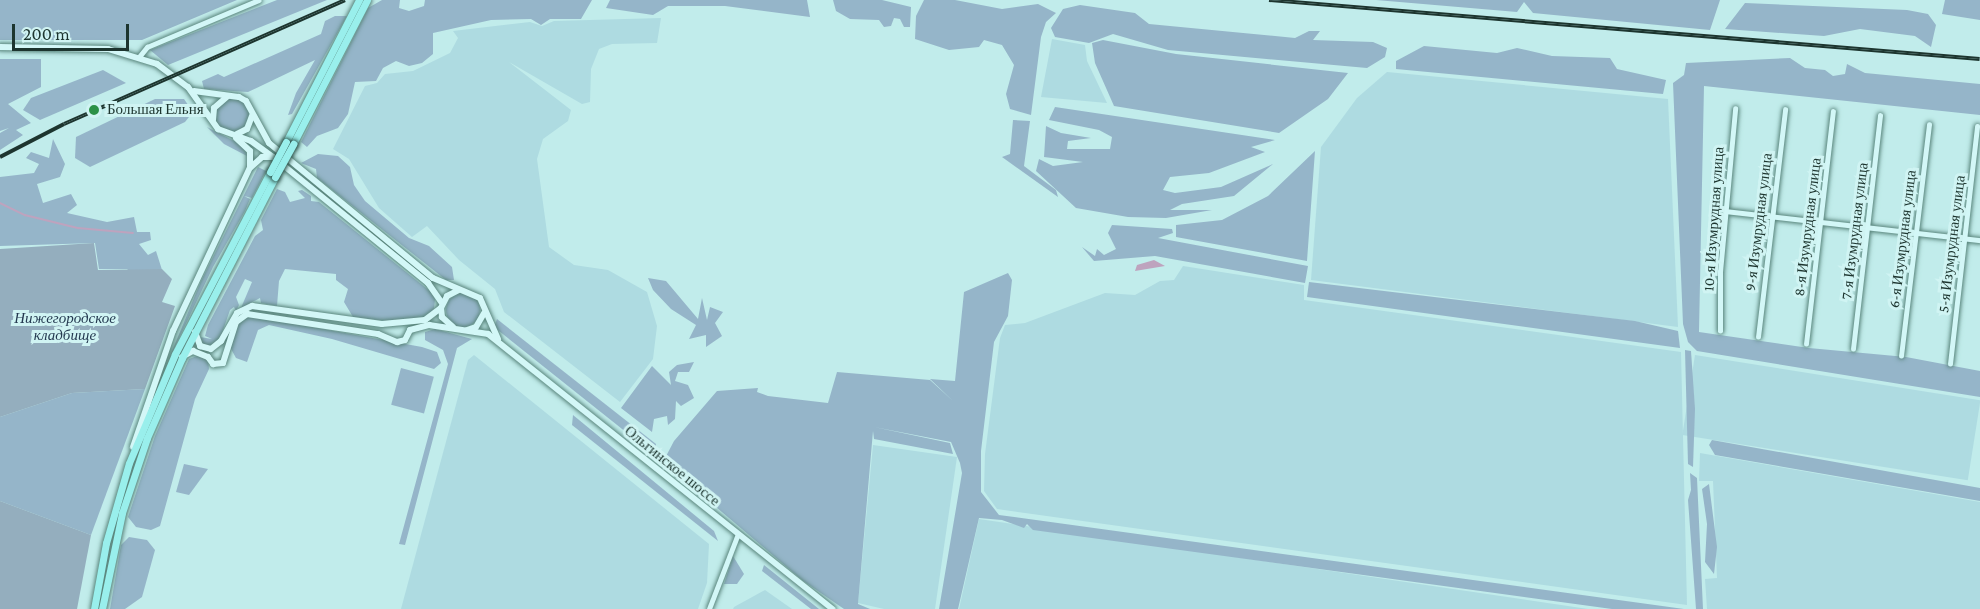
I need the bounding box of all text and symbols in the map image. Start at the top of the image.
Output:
scale bar [15,12,132,50]
text: 200 m [23,24,70,44]
marker: Большая Ельня [85,101,103,119]
place label: Большая Ельня [107,101,204,119]
street label: 10-я Изумрудная улица [1700,146,1728,292]
street label: 9-я Изумрудная улица [1742,152,1776,292]
street label: 8-я Изумрудная улица [1791,157,1825,297]
street label: 7-я Изумрудная улица [1838,161,1872,301]
street label: 6-я Изумрудная улица [1886,169,1920,309]
street label: 5-я Изумрудная улица [1935,174,1969,314]
park label: Нижегородское кладбище [14,309,116,344]
street label: Ольгинское шоссе [621,422,723,510]

